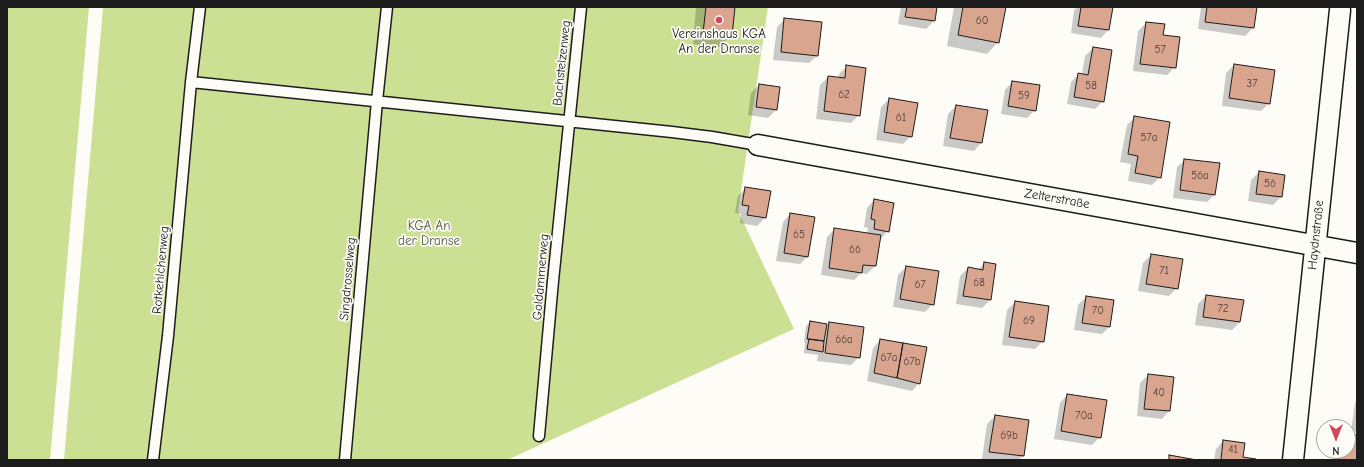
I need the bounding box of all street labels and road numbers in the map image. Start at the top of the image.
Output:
street label: Bachstelzenweg [550,19,574,107]
street label: Zelterstraße [1023,186,1091,212]
street label: Haydnstraße [1305,199,1327,271]
street label: Rotkehlchenweg [149,225,173,315]
street label: Goldammerweg [529,233,553,321]
street label: Singdrosselweg [337,237,359,321]

